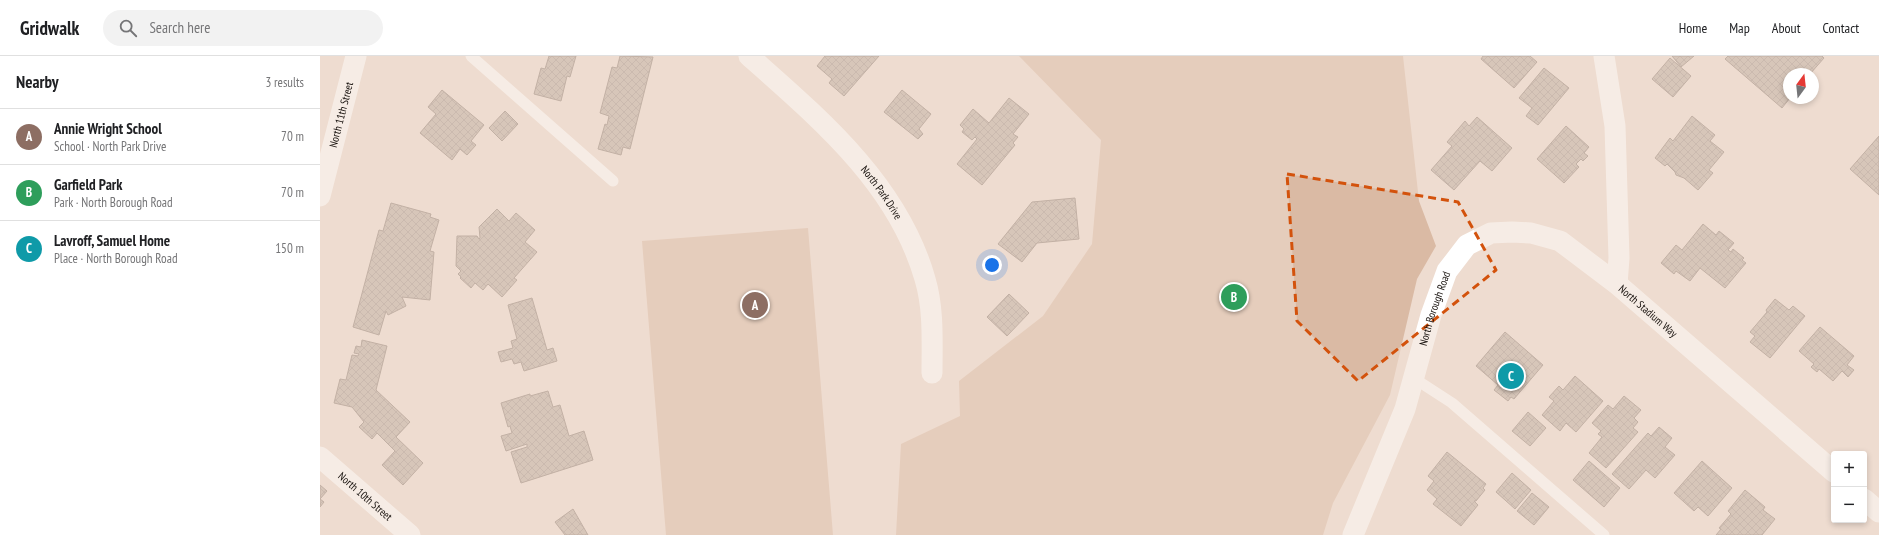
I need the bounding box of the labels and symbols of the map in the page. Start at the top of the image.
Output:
north arrow [1783,68,1819,104]
street label: North 11th Street [326,80,356,149]
street label: North Park Drive [858,163,906,222]
your location [982,255,1002,275]
street label: North Borough Road [1416,269,1453,347]
pin: B [1221,282,1247,312]
street label: North Stadium Way [1616,282,1681,341]
pin: A [742,290,768,320]
pin: C [1498,361,1524,391]
street label: North 10th Street [335,469,395,524]

